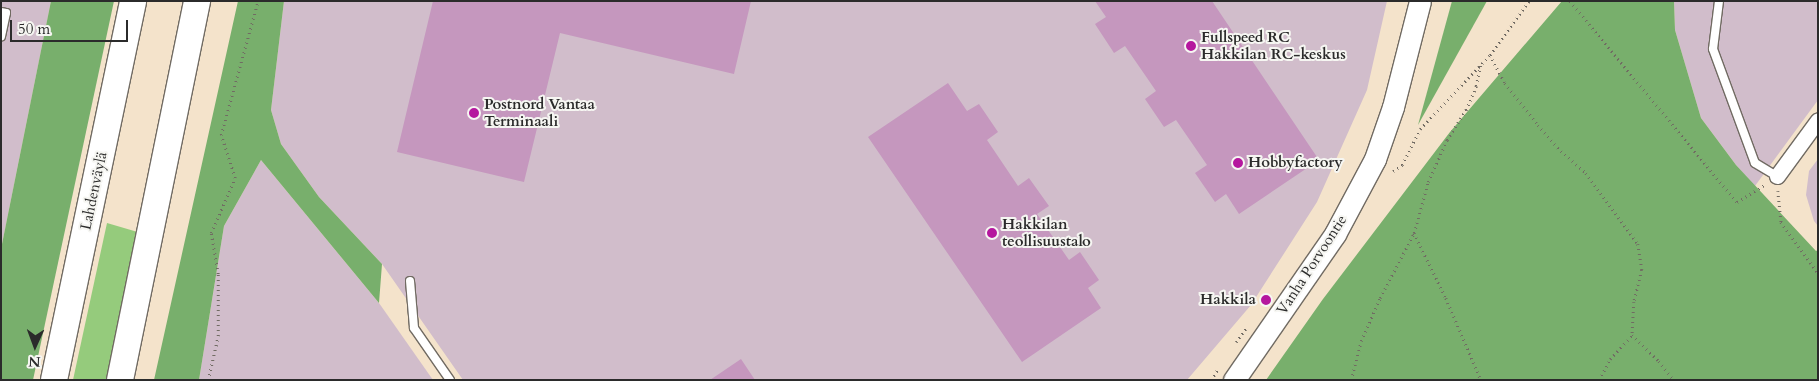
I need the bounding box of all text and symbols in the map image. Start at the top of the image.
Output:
scale bar [12,10,130,42]
text: 50 m [18,19,50,39]
place label: Fullspeed RC Hakkilan RC-keskus [1201,28,1346,63]
marker: Fullspeed RC Hakkilan RC-keskus [1185,40,1197,52]
place label: Postnord Vantaa Terminaali [484,95,595,130]
marker: Postnord Vantaa Terminaali [468,107,480,119]
street label: Lahdenväylä [77,150,111,232]
place label: Hobbyfactory [1248,154,1343,172]
marker: Hobbyfactory [1232,157,1244,169]
street label: Vanha Porvoontie [1273,212,1351,318]
place label: Hakkilan teollisuustalo [1002,215,1091,250]
marker: Hakkilan teollisuustalo [986,227,998,239]
place label: Hakkila [1200,291,1256,309]
marker: Hakkila [1260,294,1272,306]
north arrow [10,321,60,371]
text: N [28,352,41,371]

